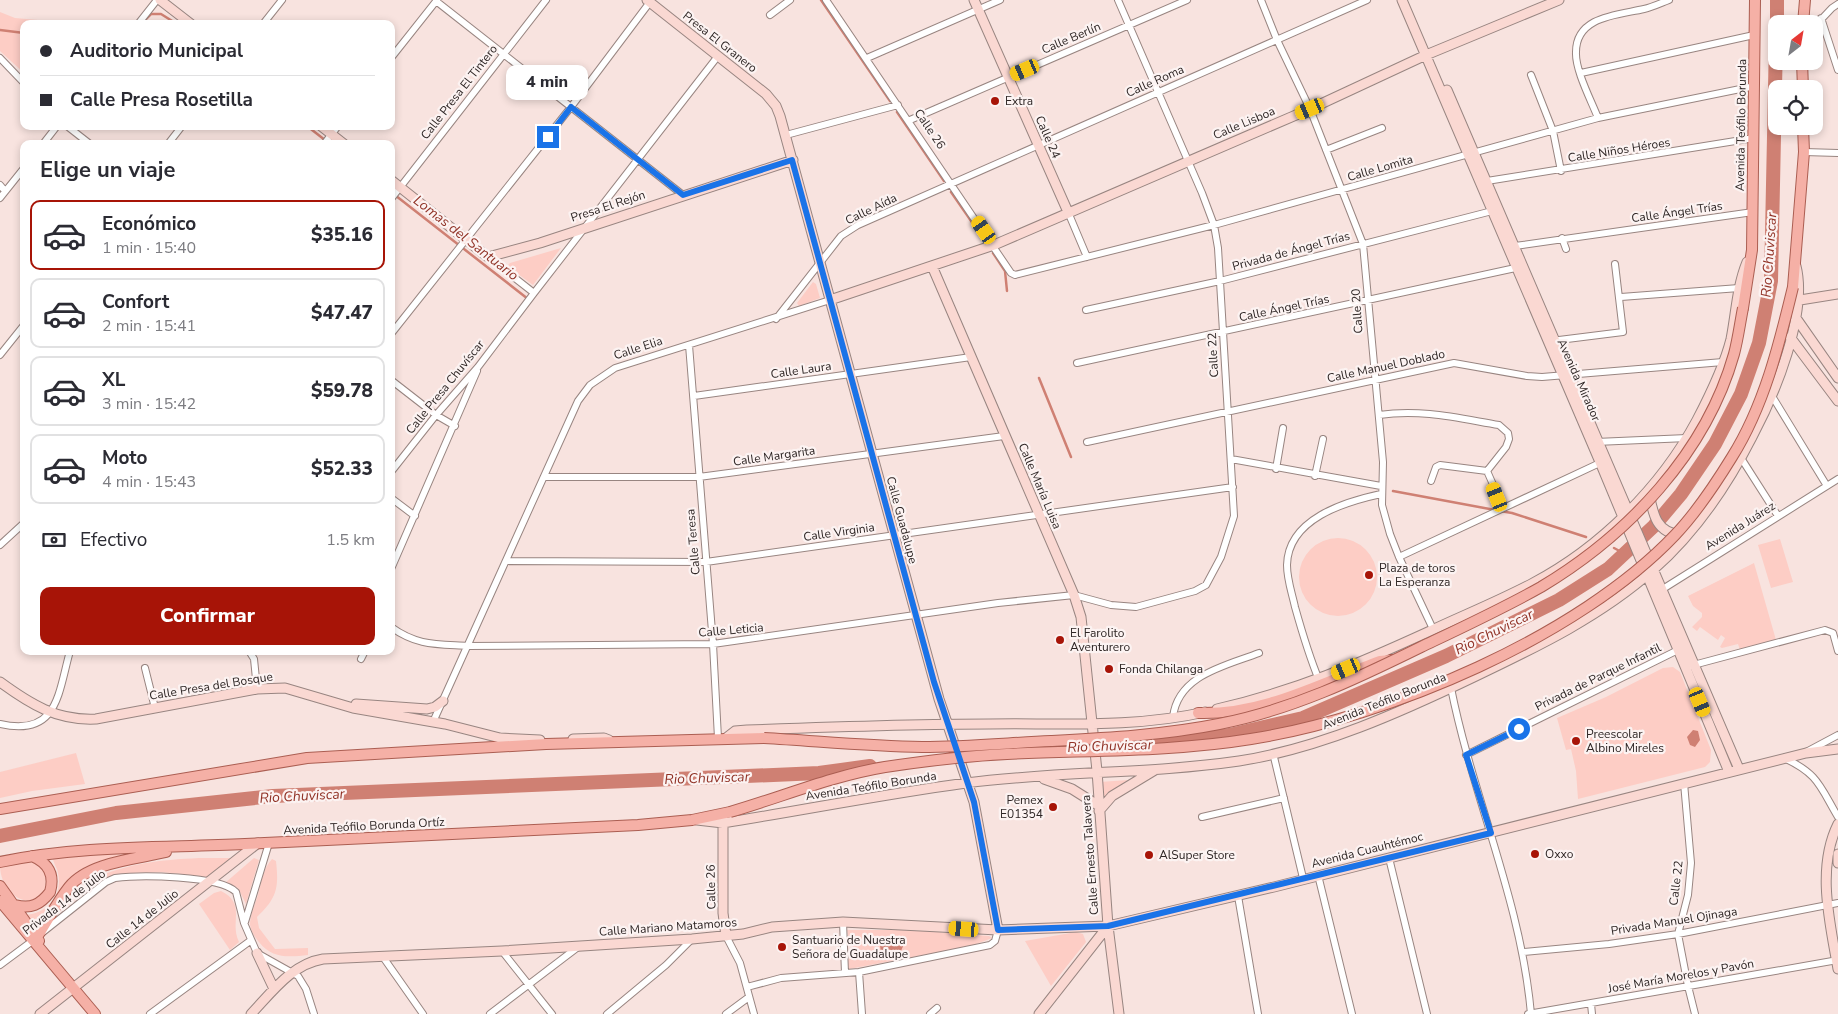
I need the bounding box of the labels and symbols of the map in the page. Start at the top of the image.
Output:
street label: Presa El Granero [679,8,761,76]
north arrow [1768,15,1822,70]
street label: Calle Berlín [1039,18,1103,58]
street label: Calle Presa El Tintero [417,41,501,143]
car [1008,57,1041,83]
street label: Avenida Teófilo Borunda [1732,59,1750,191]
street label: Calle Roma [1123,61,1187,101]
callout: 4 min [507,64,589,100]
place label: Extra [1005,93,1033,109]
marker: Extra [989,95,1001,107]
car [1293,96,1326,122]
street label: Calle Lisboa [1211,103,1277,143]
street label: Calle 26 [911,106,949,152]
street label: Calle 24 [1032,113,1064,161]
route end [537,126,559,148]
street label: Calle Niños Héroes [1567,134,1671,166]
street label: Calle Lomita [1345,151,1415,185]
street label: Presa El Rejón [569,186,647,226]
street label: Calle Aída [842,190,900,228]
water label: Lomas del Santuario [409,191,523,285]
street label: Calle Ángel Trías [1630,198,1724,226]
water label: Rio Chuviscar [1757,211,1782,298]
car [969,213,998,247]
street label: Privada de Ángel Trías [1230,228,1352,274]
street label: Calle 20 [1347,288,1367,334]
street label: Calle Ángel Trías [1237,291,1331,325]
street label: Calle 22 [1204,332,1222,378]
street label: Calle Elia [612,333,664,363]
street label: Calle Presa Chuvíscar [402,336,488,437]
street label: Avenida Mirador [1554,336,1605,424]
street label: Calle Manuel Doblado [1326,346,1447,386]
street label: Calle Laura [770,358,832,382]
street label: Calle María Luisa [1015,441,1065,531]
street label: Calle Margarita [732,442,816,470]
street label: Calle Guadalupe [883,475,921,565]
car [1484,480,1509,514]
street label: Avenida Juárez [1702,498,1779,554]
street label: Calle Teresa [682,508,704,576]
street label: Calle Virginia [802,519,876,545]
place label: Plaza de toros La Esperanza [1379,560,1456,590]
marker: Plaza de toros La Esperanza [1363,569,1375,581]
water label: Rio Chuviscar [1452,604,1537,659]
street label: Calle Leticia [698,619,764,641]
place label: El Farolito Aventurero [1070,625,1130,655]
marker: El Farolito Aventurero [1054,634,1066,646]
street label: Privada de Parque Infantil [1532,639,1664,715]
car [1329,656,1362,682]
place label: Fonda Chilanga [1119,661,1203,677]
marker: Fonda Chilanga [1103,663,1115,675]
street label: Calle Presa del Bosque [148,668,274,704]
street label: Avenida Teófilo Borunda [1320,669,1448,733]
car [1687,685,1712,719]
route start [1508,718,1530,740]
place label: Preescolar Albino Mireles [1586,726,1664,756]
water label: Rio Chuviscar [1067,735,1154,757]
marker: Preescolar Albino Mireles [1570,735,1582,747]
water label: Rio Chuviscar [664,767,751,789]
street label: Avenida Teófilo Borunda [804,768,938,804]
water label: Rio Chuviscar [259,784,346,808]
place label: Pemex E01354 [1000,792,1044,822]
street label: Calle Ernesto Talavera [1078,794,1102,916]
marker: Pemex E01354 [1047,801,1059,813]
street label: Avenida Teófilo Borunda Ortíz [283,814,446,838]
street label: Avenida Cuauhtémoc [1309,828,1425,872]
place label: Oxxo [1545,846,1574,862]
place label: AlSuper Store [1159,847,1235,863]
marker: Oxxo [1529,848,1541,860]
marker: AlSuper Store [1143,849,1155,861]
street label: Calle 22 [1665,860,1687,906]
street label: Calle 26 [703,864,719,910]
street label: Privada 14 de julio [19,865,109,938]
street label: Calle 14 de Julio [102,885,182,952]
street label: Privada Manuel Ojinaga [1610,903,1738,939]
street label: Calle Mariano Matamoros [599,914,738,940]
car [948,920,979,938]
place label: Santuario de Nuestra Señora de Guadalupe [792,932,908,962]
marker: Santuario de Nuestra Señora de Guadalupe [776,941,788,953]
street label: José María Morelos y Pavón [1606,955,1755,997]

